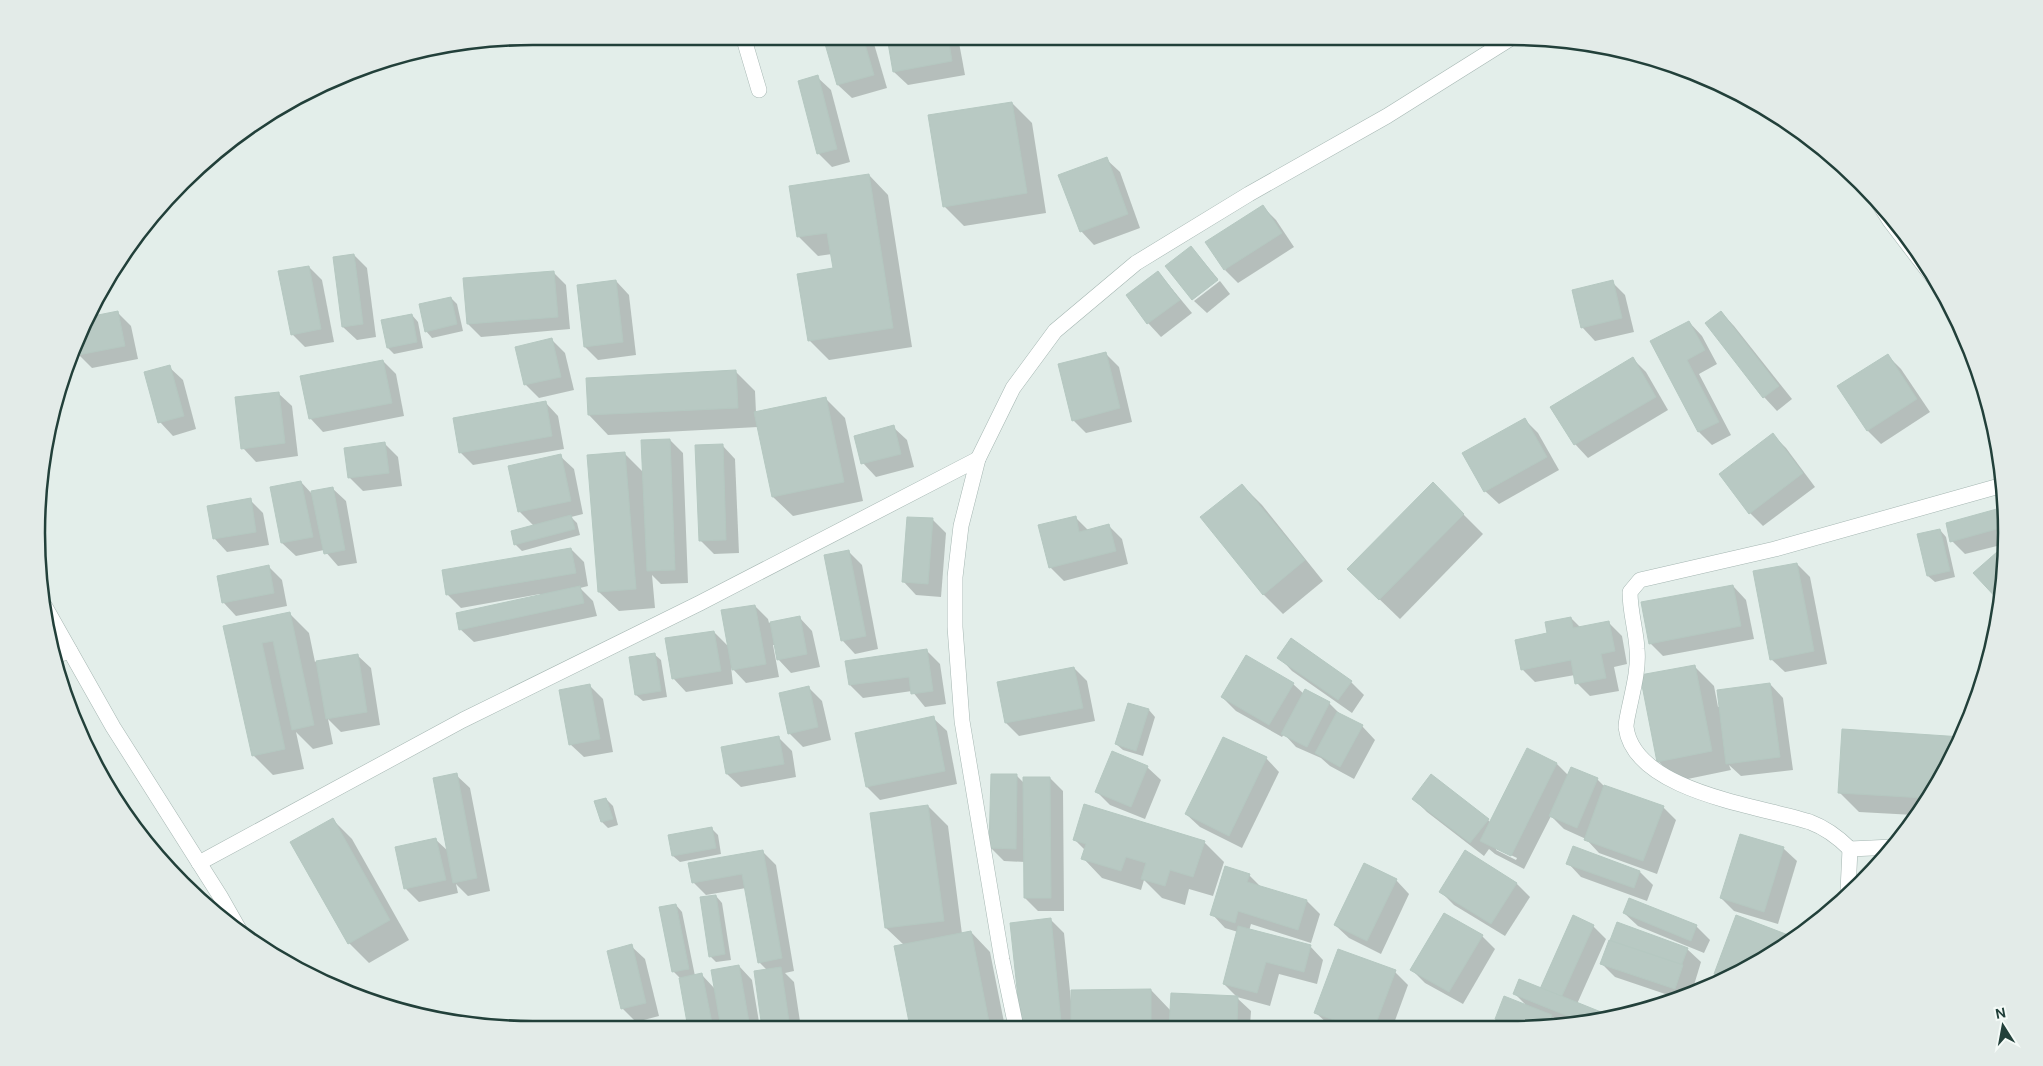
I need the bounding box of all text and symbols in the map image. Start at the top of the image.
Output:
north arrow [1978,1001,2028,1051]
text: N [1994,1003,2007,1023]

